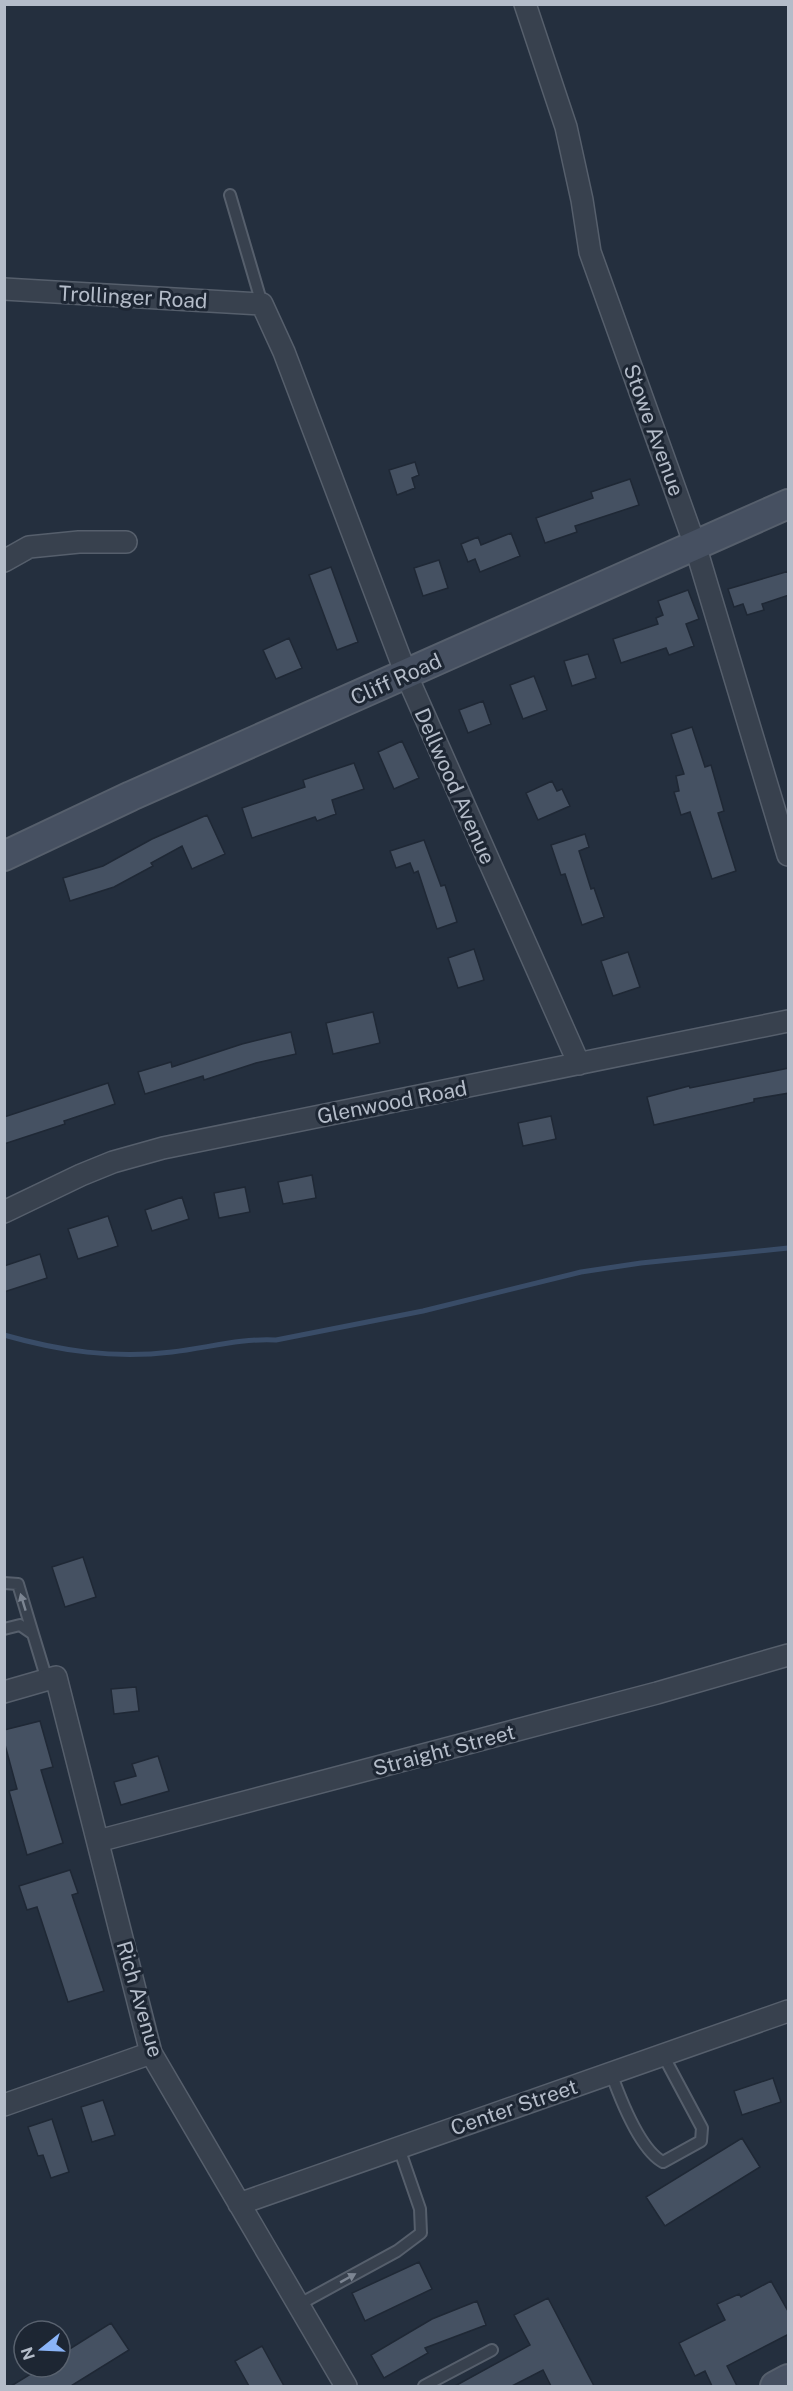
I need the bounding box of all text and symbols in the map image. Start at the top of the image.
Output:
street label: Trollinger Road [58,281,208,313]
street label: Stowe Avenue [619,361,689,499]
street label: Cliff Road [347,648,445,710]
street label: Dellwood Avenue [409,704,501,868]
street label: Glenwood Road [315,1075,469,1129]
one-way arrow [18,1593,28,1611]
street label: Straight Street [370,1719,518,1781]
street label: Rich Avenue [111,1938,169,2060]
street label: Center Street [447,2074,581,2140]
one-way arrow [340,2273,357,2283]
north arrow [12,2319,72,2379]
text: N [17,2345,39,2362]

